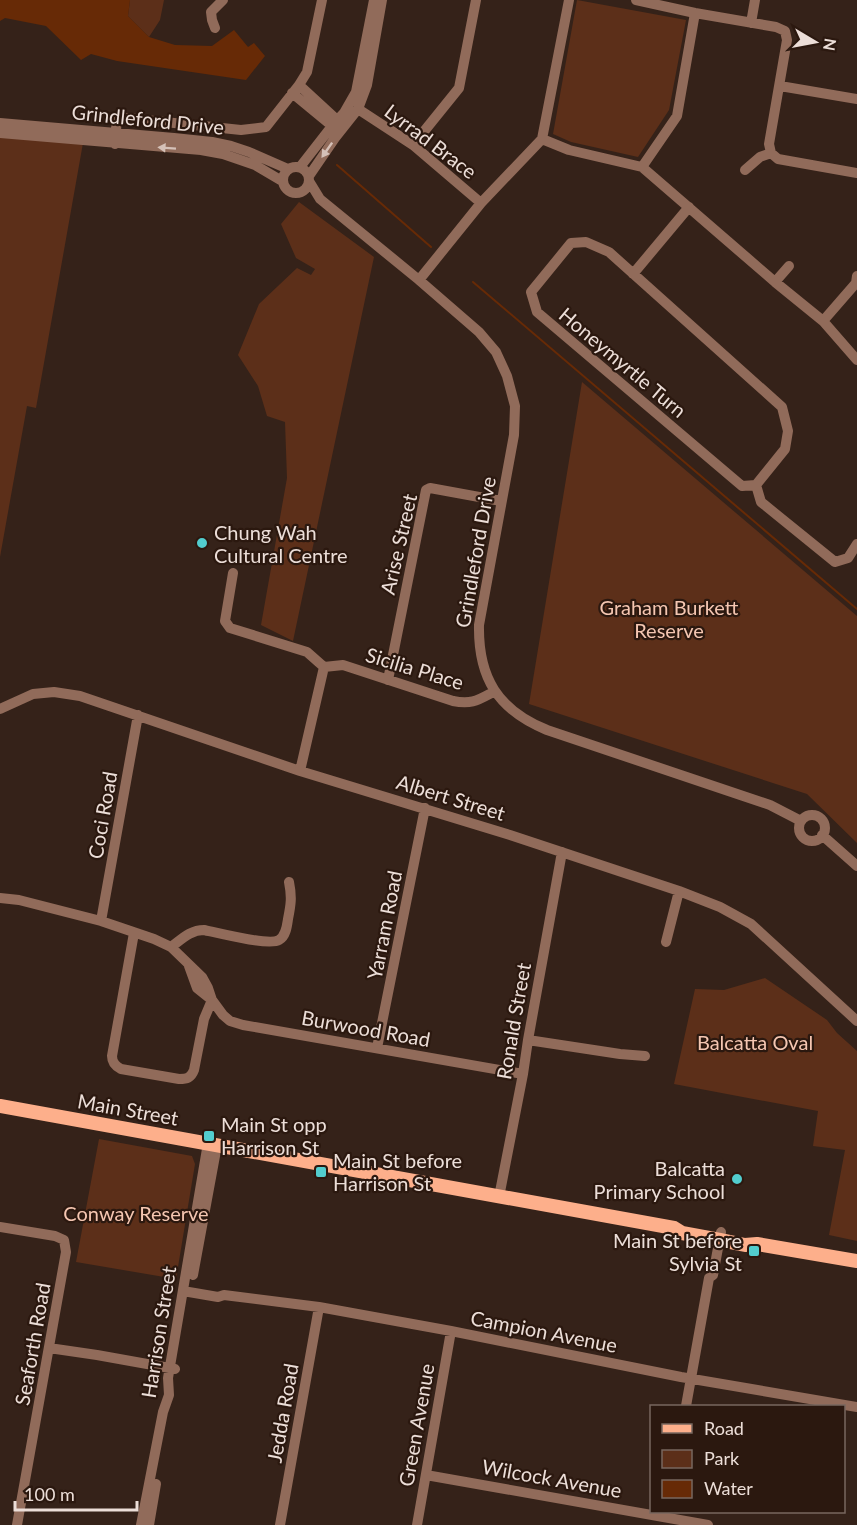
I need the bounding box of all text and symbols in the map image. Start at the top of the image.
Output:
north arrow [785,12,845,72]
text: N [820,37,841,52]
street label: Grindleford Drive [71,99,225,139]
street label: Lyrrad Brace [380,99,482,183]
one-way arrow [322,142,333,158]
one-way arrow [158,143,177,153]
street label: Honeymyrtle Turn [555,302,691,422]
street label: Grindleford Drive [450,475,500,629]
street label: Arise Street [375,491,421,597]
place label: Chung Wah Cultural Centre [214,520,348,567]
marker: Chung Wah Cultural Centre [195,536,209,550]
park label: Graham Burkett Reserve [599,595,739,642]
street label: Sicilia Place [363,642,467,694]
street label: Coci Road [83,769,121,861]
street label: Albert Street [394,769,508,825]
street label: Yarram Road [362,868,406,982]
street label: Ronald Street [491,961,535,1081]
street label: Burwood Road [300,1005,432,1051]
park label: Balcatta Oval [697,1030,813,1054]
street label: Main Street [76,1088,180,1130]
place label: Main St opp Harrison St [221,1112,327,1159]
marker: Main St opp Harrison St [202,1129,216,1143]
place label: Main St before Harrison St [333,1148,462,1195]
place label: Balcatta Primary School [594,1156,725,1203]
marker: Main St before Harrison St [314,1165,328,1179]
marker: Balcatta Primary School [730,1172,744,1186]
park label: Conway Reserve [63,1201,209,1225]
place label: Main St before Sylvia St [613,1228,742,1275]
marker: Main St before Sylvia St [747,1244,761,1258]
street label: Harrison Street [136,1264,180,1400]
street label: Seaforth Road [9,1281,55,1407]
street label: Campion Avenue [469,1305,619,1357]
street label: Jedda Road [261,1361,303,1465]
street label: Green Avenue [393,1362,439,1488]
legend [650,1405,845,1513]
text: Road [704,1417,744,1439]
text: Park [704,1447,740,1469]
street label: Wilcock Avenue [480,1454,624,1502]
scale bar [15,1474,136,1512]
text: Water [704,1477,753,1499]
text: 100 m [24,1483,75,1505]

